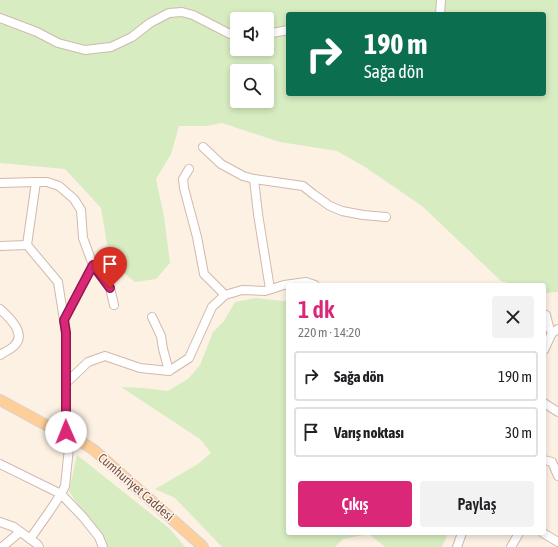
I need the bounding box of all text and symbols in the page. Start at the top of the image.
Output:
map controls [230,12,274,108]
button: sound [230,12,274,56]
icon: right [298,28,350,80]
text: 190 m [364,28,427,60]
text: Sağa dön [364,61,424,82]
button: search [230,64,274,108]
pin [93,247,127,288]
icon: arrive [99,253,121,275]
text: 1 dk [298,296,335,323]
button: close [492,296,534,338]
text: 220 m · 14:20 [298,325,361,340]
icon: right [300,365,322,387]
text: Sağa dön [334,368,384,385]
text: 190 m [498,368,532,385]
position arrow [45,411,87,453]
icon: arrive [300,421,322,443]
text: Varış noktası [334,424,404,441]
text: 30 m [505,424,532,441]
street label: Cumhuriyet Caddesi [95,450,177,524]
button: Çıkış [298,481,412,527]
button: Paylaş [420,481,534,527]

